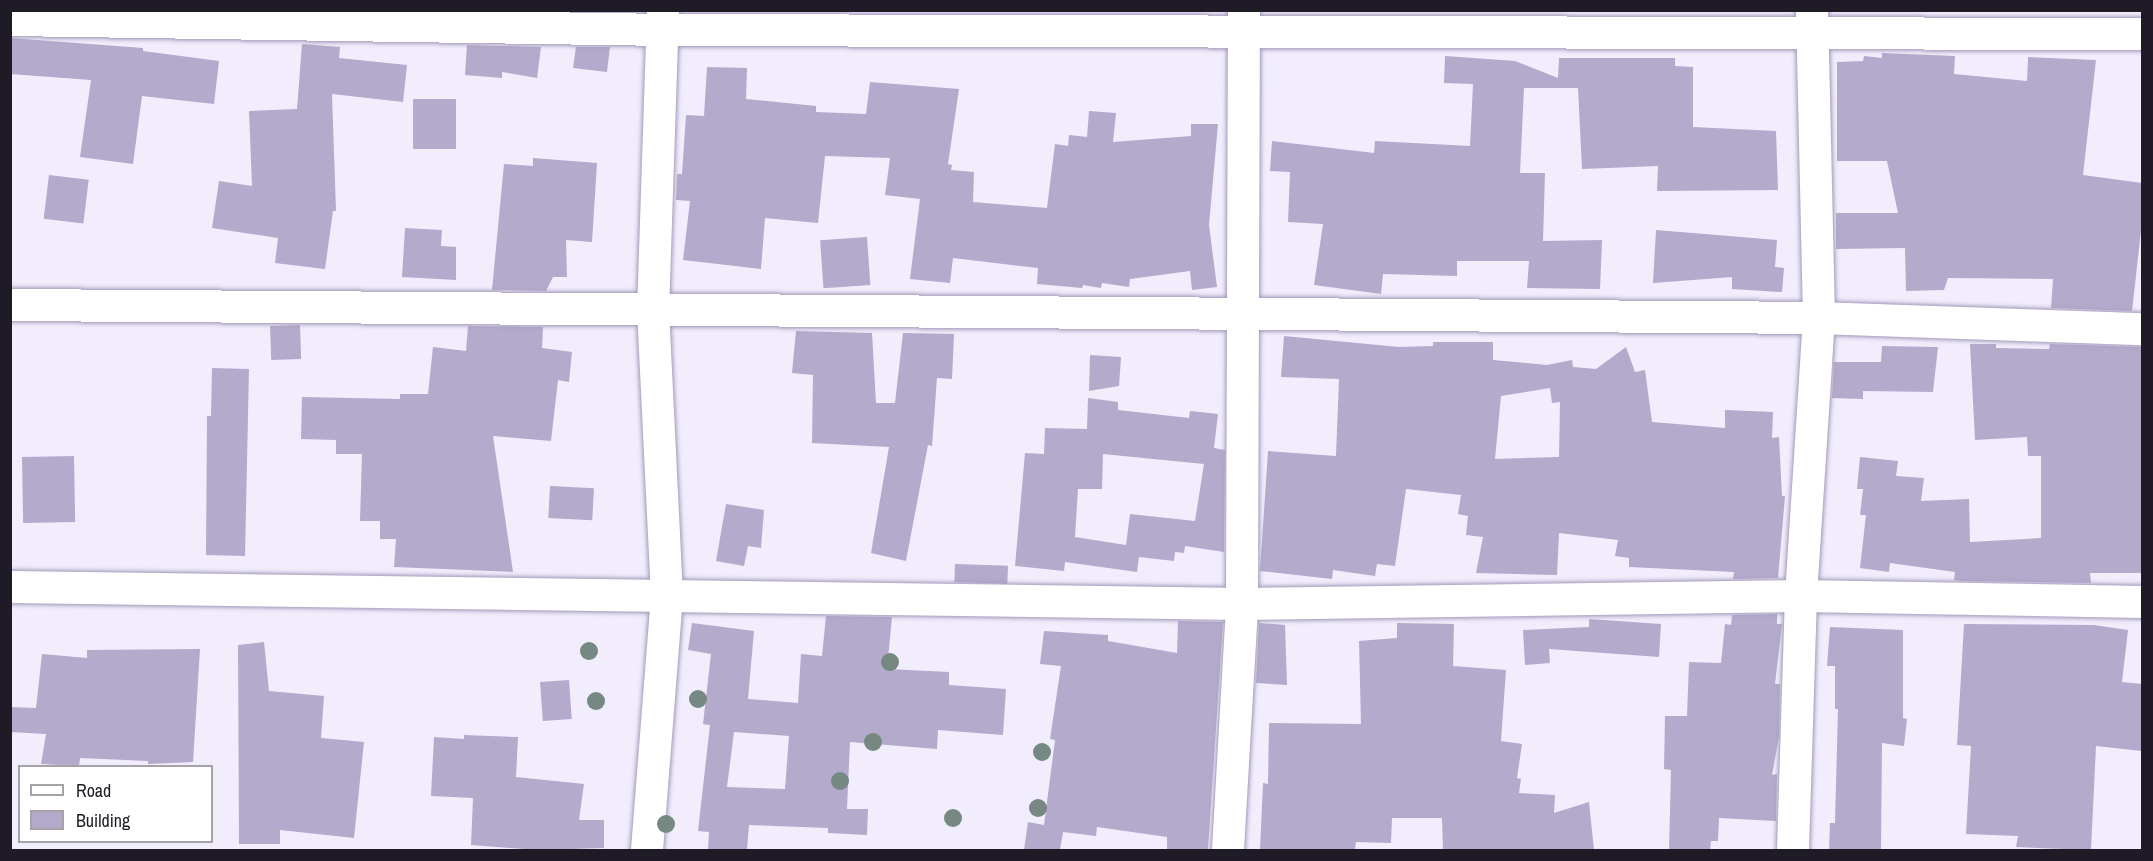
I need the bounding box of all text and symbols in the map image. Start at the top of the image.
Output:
legend [18,765,213,843]
text: Road [76,778,111,803]
text: Building [76,808,130,833]

